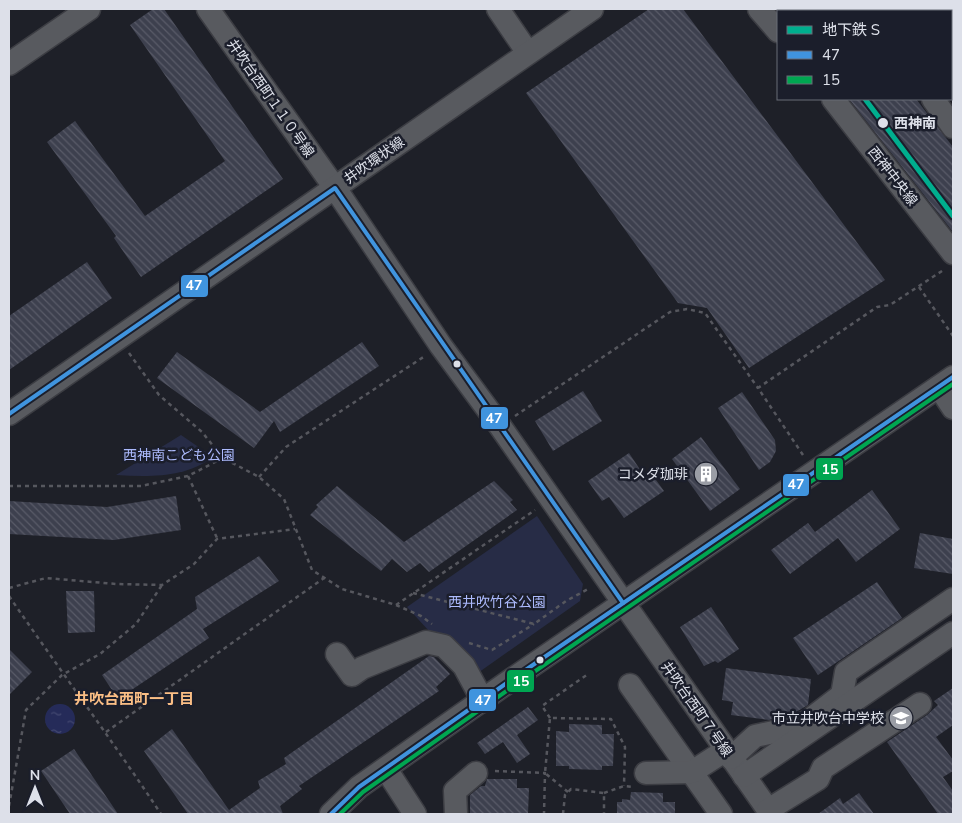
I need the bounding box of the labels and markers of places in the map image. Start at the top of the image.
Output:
place label: 西神南 [894,114,936,133]
marker: 西神南 [876,116,890,130]
unlabelled marker [452,359,462,369]
building icon: コメダ珈琲 [693,461,719,487]
place label: コメダ珈琲 [618,465,688,484]
unlabelled marker [535,655,545,665]
school or university icon: 市立井吹台中学校 [888,705,914,731]
place label: 市立井吹台中学校 [772,709,884,728]

